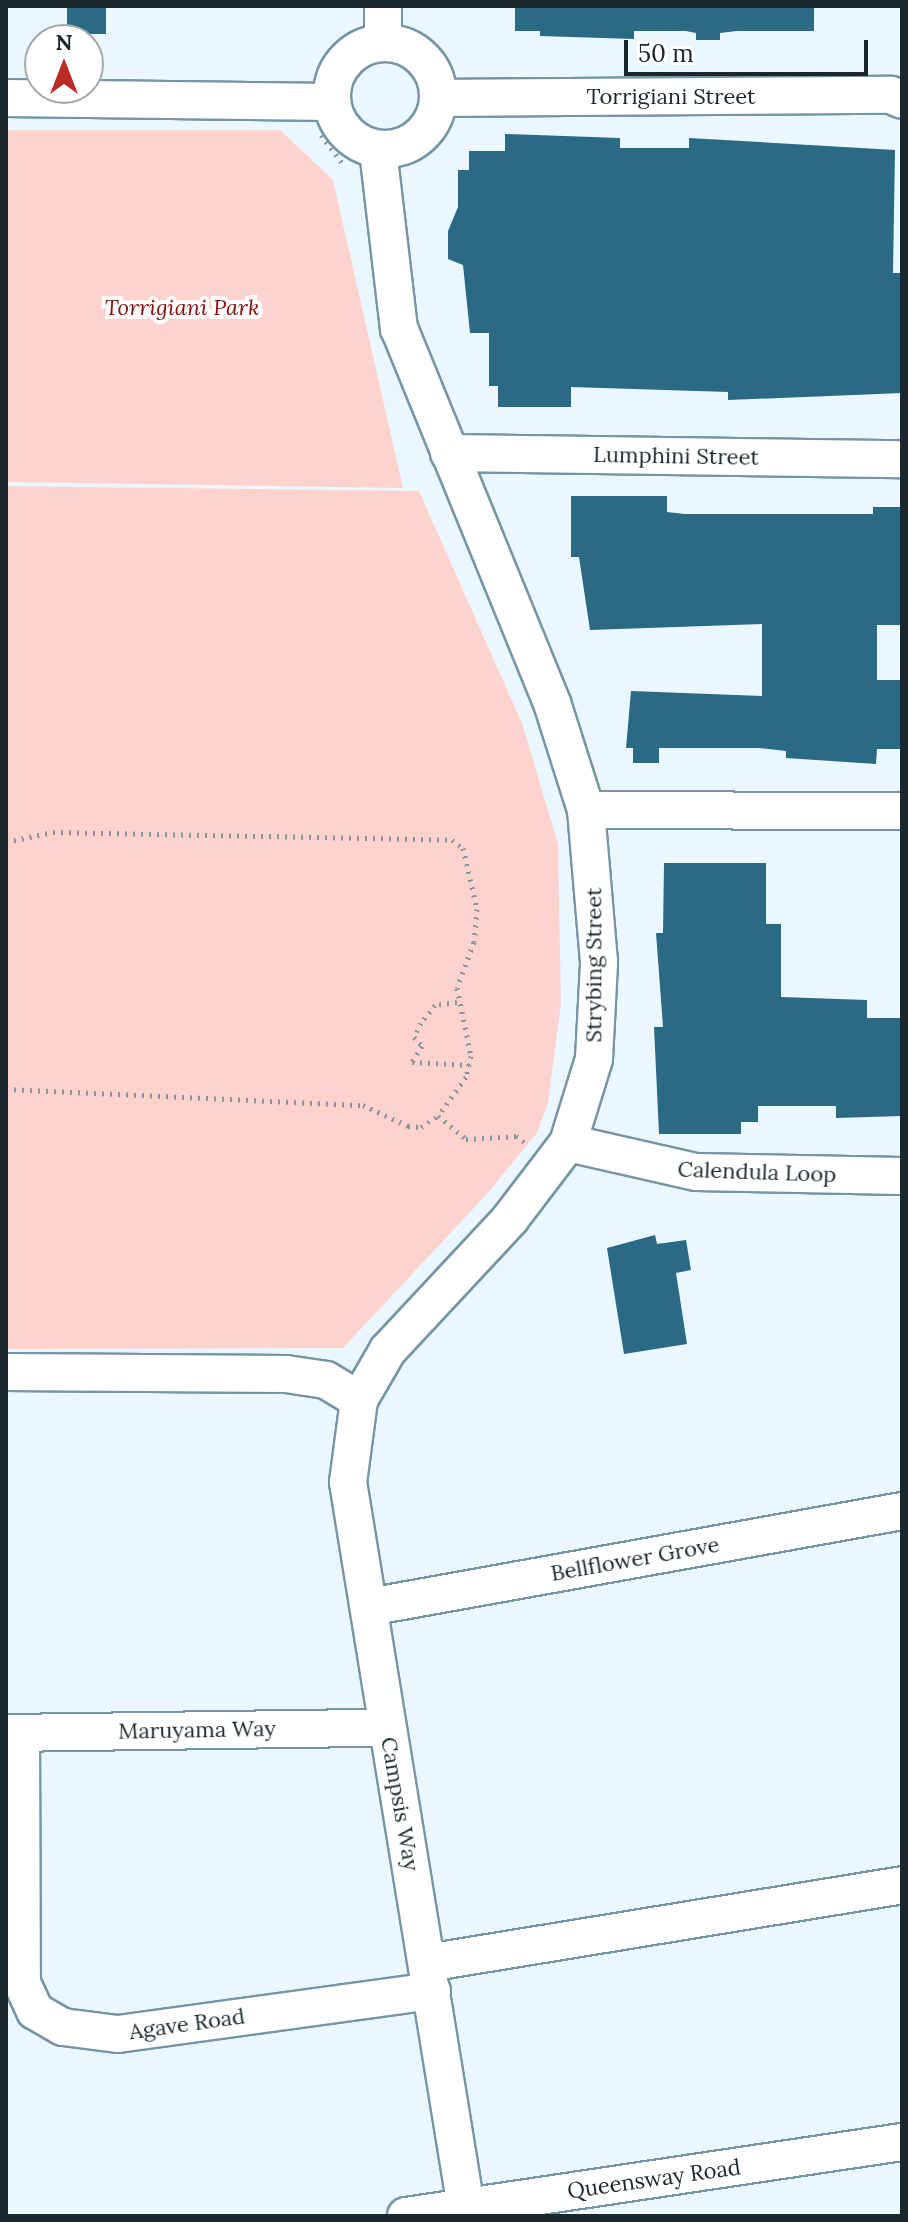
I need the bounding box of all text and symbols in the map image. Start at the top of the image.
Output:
north arrow [24,24,104,104]
scale bar [628,24,872,74]
text: N [55,28,73,56]
text: 50 m [638,38,694,69]
street label: Torrigiani Street [586,84,756,110]
park label: Torrigiani Park [105,295,259,321]
street label: Lumphini Street [593,441,759,471]
street label: Strybing Street [581,888,607,1042]
street label: Calendula Loop [677,1156,837,1188]
street label: Bellflower Grove [549,1531,721,1587]
street label: Maruyama Way [118,1715,276,1745]
street label: Campsis Way [375,1735,425,1873]
street label: Agave Road [127,2003,247,2045]
street label: Queensway Road [566,2154,742,2204]

